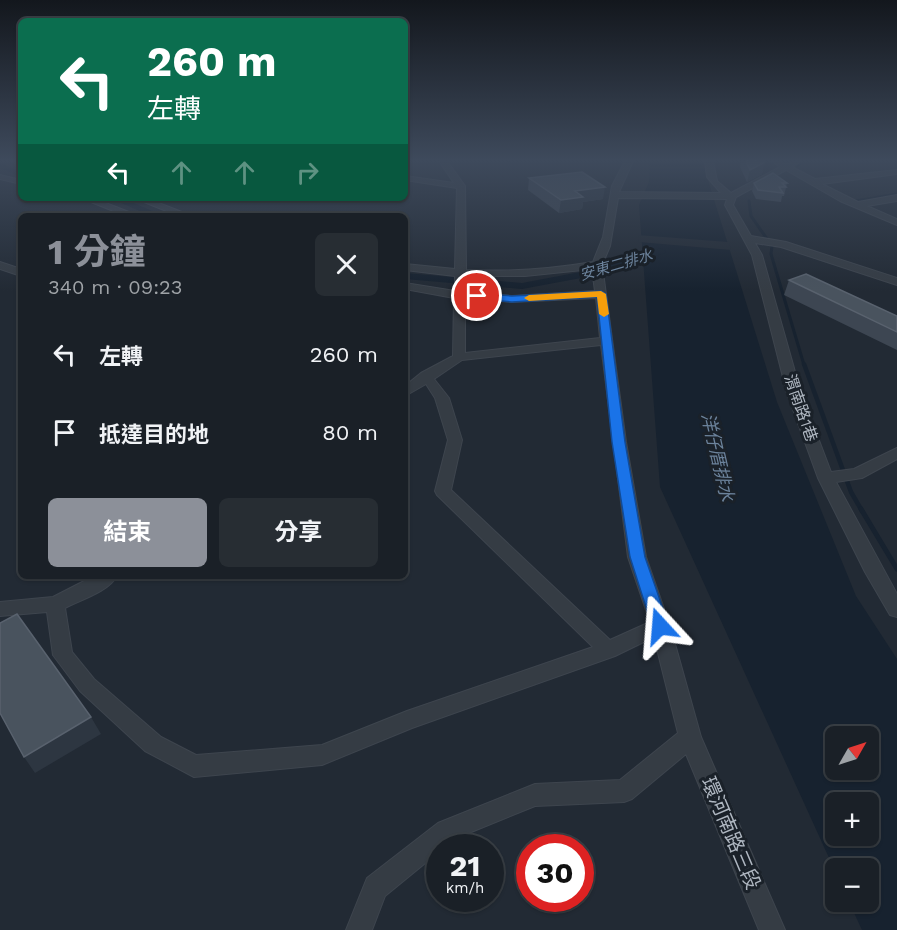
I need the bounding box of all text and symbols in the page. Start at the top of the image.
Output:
text: 260 m [147,37,277,86]
icon: left [48,42,126,120]
text: 左轉 [147,93,201,125]
icon: left [102,156,135,189]
icon: ahead [165,156,198,189]
icon: ahead [228,156,261,189]
icon: right [291,156,324,189]
text: 1 分鐘 [48,231,146,273]
button: close [315,233,378,296]
water label: 安東二排水 [577,246,655,284]
pin [451,270,502,321]
text: 340 m · 09:23 [48,275,182,299]
icon: arrive [460,279,493,312]
icon: left [48,338,81,371]
text: 260 m [310,342,378,367]
text: 左轉 [99,344,143,369]
street label: 渭南路1巷 [781,372,821,444]
water label: 洋仔厝排水 [698,411,739,504]
icon: arrive [48,416,81,449]
text: 80 m [322,420,378,445]
text: 抵達目的地 [99,422,209,447]
button: 結束 [48,498,207,567]
button: 分享 [219,498,378,567]
position arrow [628,594,692,658]
north arrow [825,726,879,780]
map controls [825,726,879,912]
street label: 環河南路三段 [697,773,765,893]
button: + [825,792,879,846]
speed limit sign: 30 [516,834,594,912]
text: 21 [450,848,480,883]
button: − [825,858,879,912]
text: km/h [446,879,484,897]

